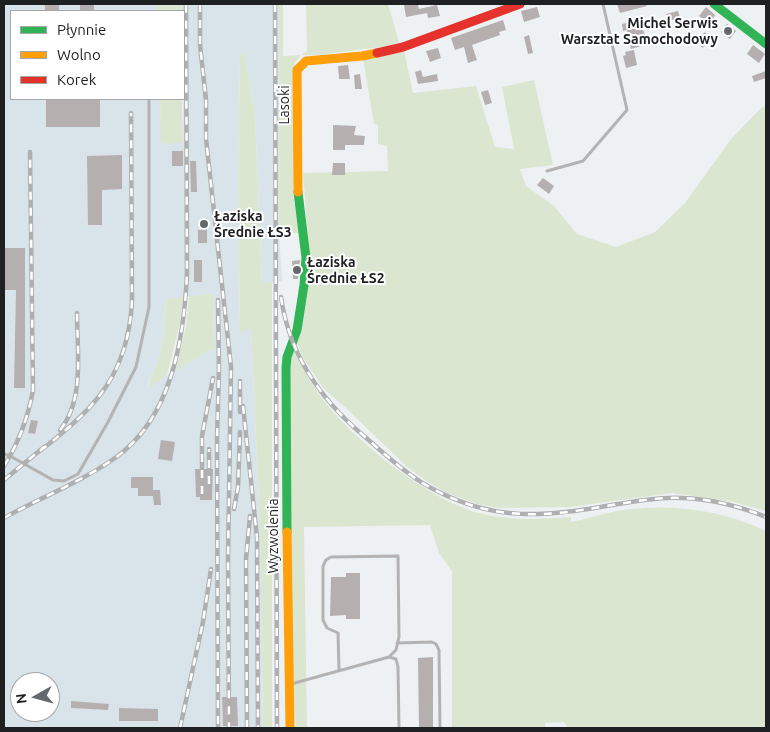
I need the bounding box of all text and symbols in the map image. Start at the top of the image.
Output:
legend [10,10,185,100]
place label: Michel Serwis Warsztat Samochodowy [561,15,718,48]
text: Płynnie [57,21,106,38]
marker: Michel Serwis Warsztat Samochodowy [722,25,734,37]
text: Wolno [57,46,101,63]
text: Korek [57,71,96,88]
street label: Lasoki [276,85,292,125]
place label: Łaziska Średnie ŁS3 [214,208,292,240]
marker: Łaziska Średnie ŁS3 [198,218,210,230]
place label: Łaziska Średnie ŁS2 [307,254,385,286]
marker: Łaziska Średnie ŁS2 [291,264,303,276]
street label: Wyzwolenia [265,498,281,574]
north arrow [10,672,60,722]
text: N [13,693,30,705]

